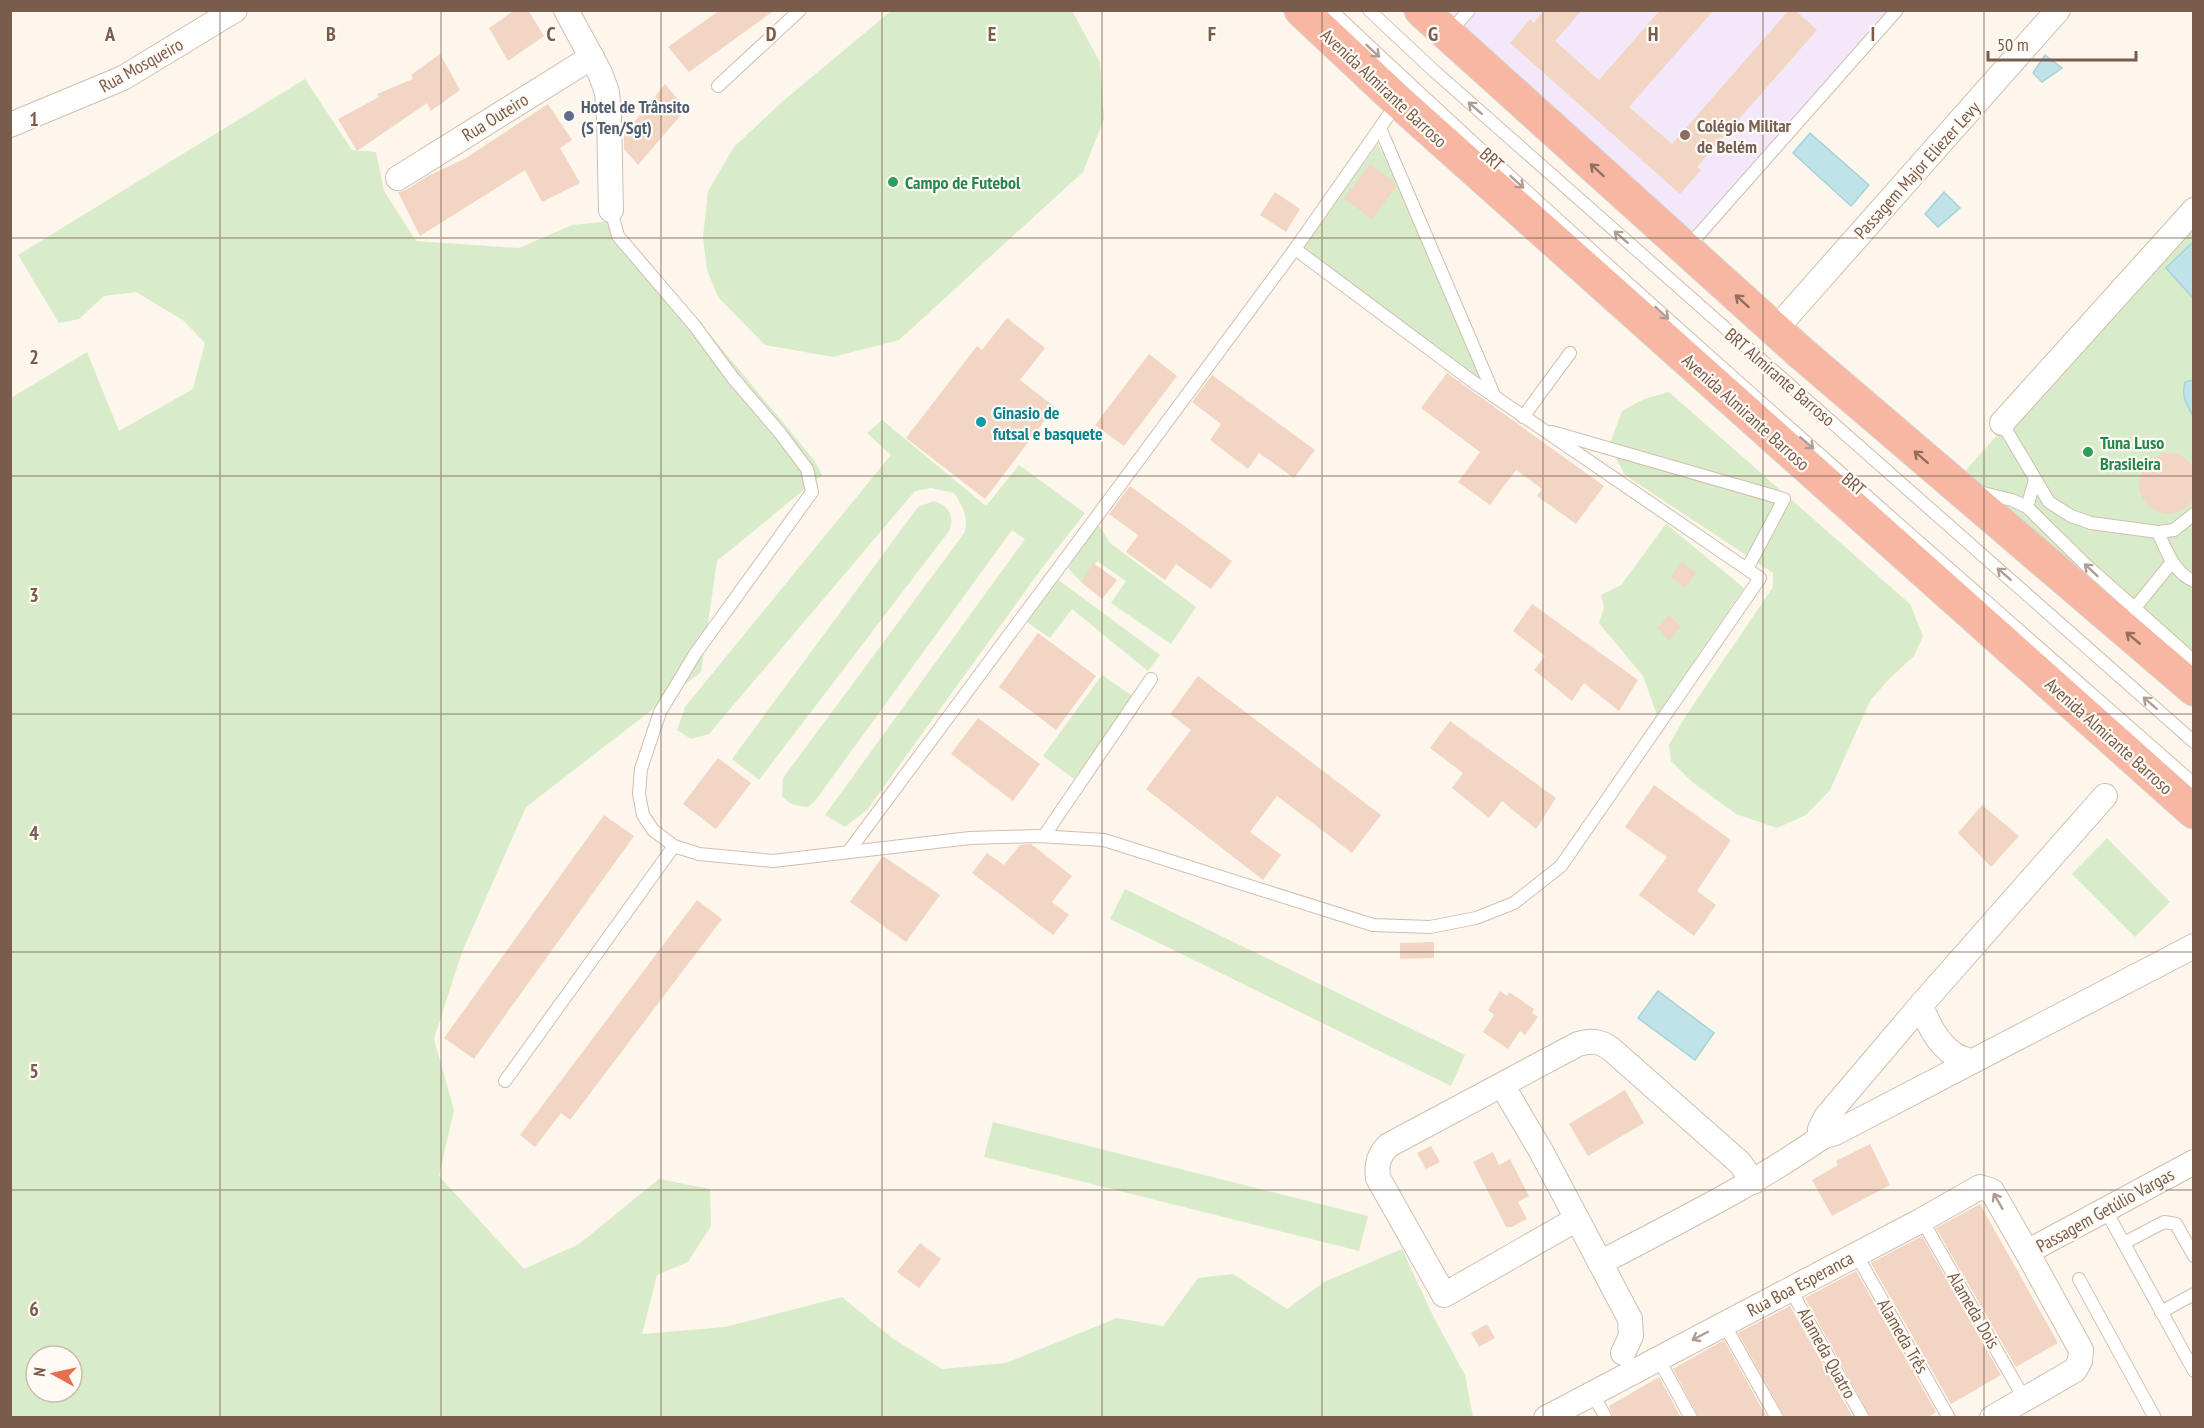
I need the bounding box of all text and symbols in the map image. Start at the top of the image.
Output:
text: A [104,21,116,47]
text: B [326,21,336,47]
text: C [546,21,556,47]
text: D [766,21,777,47]
text: E [988,21,996,47]
text: F [1208,21,1216,47]
text: G [1428,21,1438,47]
text: H [1648,21,1658,47]
text: I [1871,21,1875,47]
street label: Avenida Almirante Barroso [1316,24,1452,153]
scale bar [1988,24,2136,62]
street label: Rua Mosqueiro [95,32,187,97]
text: 50 m [1997,33,2029,56]
one-way arrow [1366,43,1381,58]
street label: Rua Outeiro [458,88,533,146]
place label: Hotel de Trânsito (S Ten/Sgt) [581,95,690,139]
street label: Passagem Major Eliezer Levy [1849,96,1985,244]
one-way arrow [1468,101,1483,115]
text: 1 [29,106,39,132]
marker: Hotel de Trânsito (S Ten/Sgt) [562,109,576,123]
place label: Colégio Militar de Belém [1697,114,1792,158]
marker: Colégio Militar de Belém [1678,128,1692,142]
street label: BRT [1475,142,1509,176]
one-way arrow [1590,163,1605,177]
place label: Campo de Futebol [905,171,1021,194]
marker: Campo de Futebol [886,175,900,189]
one-way arrow [1509,175,1524,189]
one-way arrow [1614,230,1629,244]
one-way arrow [1734,294,1750,307]
one-way arrow [1654,306,1669,320]
street label: BRT Almirante Barroso [1720,323,1840,431]
text: 2 [29,344,39,370]
street label: Avenida Almirante Barroso [1677,349,1815,476]
place label: Ginasio de futsal e basquete [993,401,1103,445]
marker: Ginasio de futsal e basquete [974,415,988,429]
place label: Tuna Luso Brasileira [2100,431,2164,475]
one-way arrow [1799,436,1814,450]
marker: Tuna Luso Brasileira [2081,445,2095,459]
one-way arrow [1913,450,1929,464]
street label: BRT [1837,467,1871,501]
one-way arrow [2084,562,2099,577]
one-way arrow [1996,567,2011,581]
text: 3 [29,582,39,608]
one-way arrow [2125,631,2141,644]
street label: Avenida Almirante Barroso [2040,673,2178,800]
one-way arrow [2142,697,2158,710]
text: 4 [29,820,39,846]
text: 5 [29,1058,39,1084]
street label: Passagem Getúlio Vargas [2032,1163,2178,1257]
one-way arrow [1992,1193,2004,1210]
street label: Rua Boa Esperanca [1743,1246,1857,1322]
street label: Alameda Dois [1943,1267,2005,1353]
street label: Alameda Três [1872,1295,1934,1377]
text: 6 [29,1296,39,1322]
street label: Alameda Quatro [1793,1304,1862,1403]
one-way arrow [1692,1330,1709,1342]
north arrow [24,1344,84,1404]
text: N [29,1366,50,1378]

